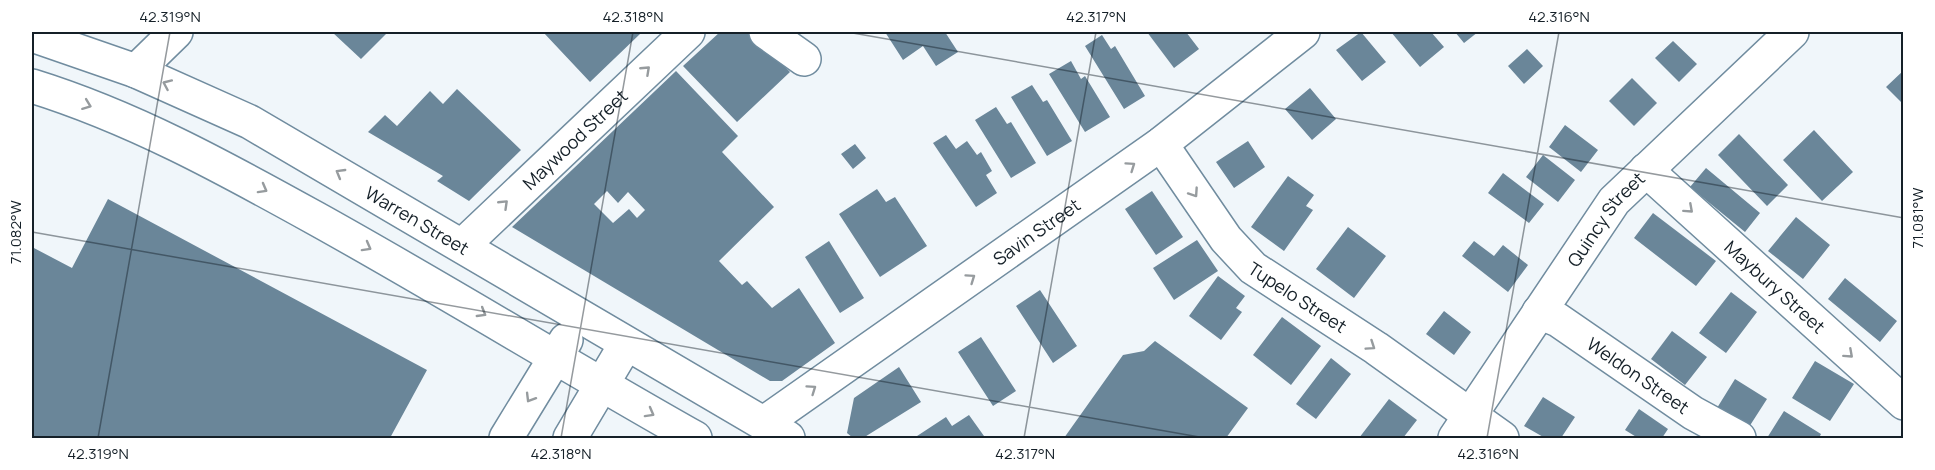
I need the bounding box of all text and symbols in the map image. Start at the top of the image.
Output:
text: 42.319°N [139,6,201,27]
text: 42.318°N [602,6,664,27]
text: 42.317°N [1066,6,1126,27]
text: 42.316°N [1528,6,1590,27]
one-way arrow [639,67,650,78]
one-way arrow [162,80,173,92]
street label: Maywood Street [517,84,633,195]
one-way arrow [81,98,92,111]
one-way arrow [1125,162,1136,173]
street label: Quincy Street [1561,166,1650,271]
one-way arrow [336,169,346,181]
street label: Warren Street [361,180,474,260]
one-way arrow [257,182,267,193]
one-way arrow [1187,186,1198,197]
text: 71.081°W [1907,187,1928,249]
street label: Savin Street [988,193,1085,270]
text: 71.082°W [5,200,26,264]
one-way arrow [497,201,508,212]
one-way arrow [1682,202,1693,213]
street label: Maybury Street [1720,235,1831,338]
one-way arrow [361,240,371,251]
street label: Tupelo Street [1244,256,1352,338]
one-way arrow [965,274,976,285]
one-way arrow [476,306,486,317]
street label: Weldon Street [1582,332,1694,419]
one-way arrow [1365,338,1376,349]
one-way arrow [1842,347,1853,358]
one-way arrow [805,385,816,396]
one-way arrow [526,392,538,402]
one-way arrow [644,406,654,417]
text: 42.319°N [67,443,129,464]
text: 42.318°N [530,443,592,464]
text: 42.317°N [995,443,1055,464]
text: 42.316°N [1457,443,1519,464]

